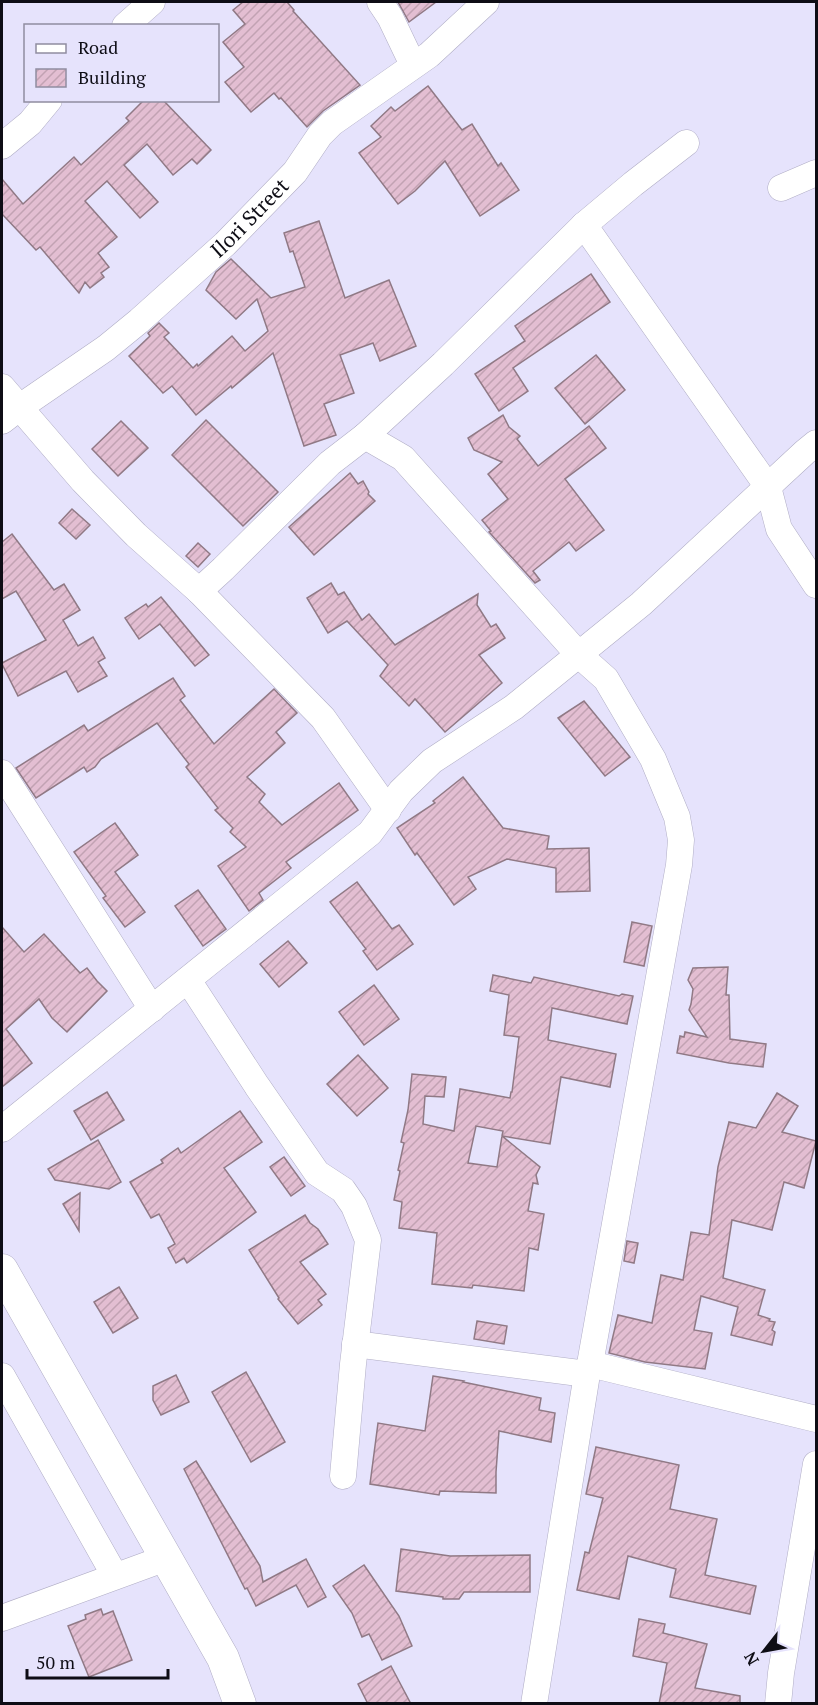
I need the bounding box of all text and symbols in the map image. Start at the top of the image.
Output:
legend [24,24,219,102]
text: Road [78,35,118,59]
text: Building [78,65,146,89]
street label: Ilori Street [204,172,295,263]
north arrow [734,1621,794,1681]
scale bar [27,1642,168,1680]
text: N [739,1648,764,1670]
text: 50 m [36,1650,76,1674]

